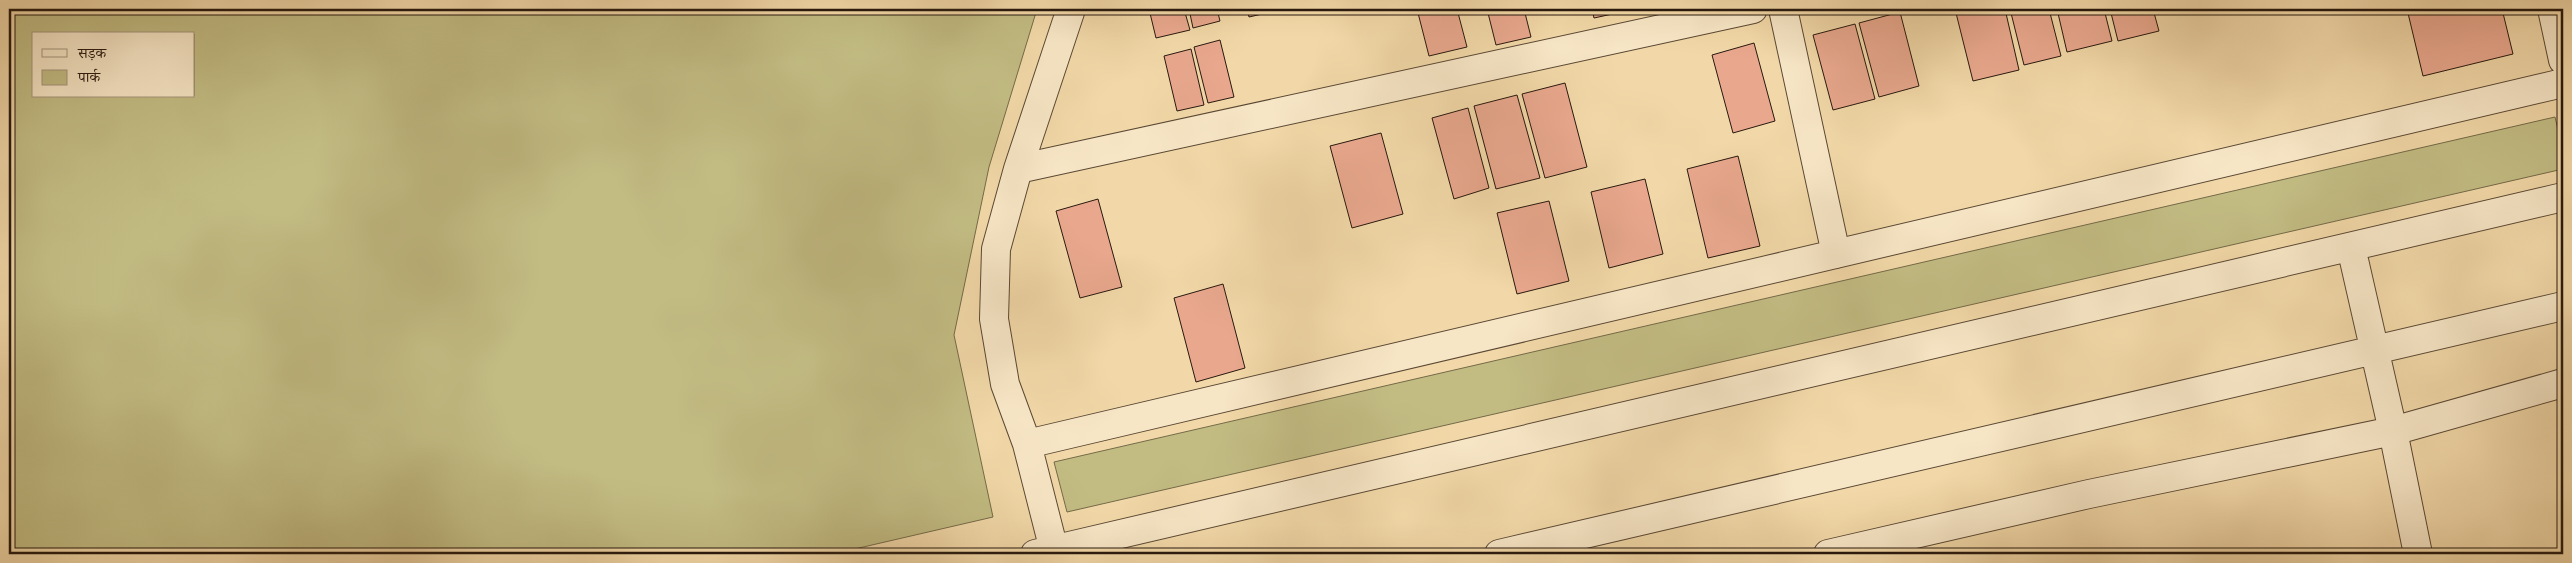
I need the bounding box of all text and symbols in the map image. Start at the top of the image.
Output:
legend [32,32,195,98]
text: सड़क [77,43,107,62]
text: पार्क [77,67,101,86]

